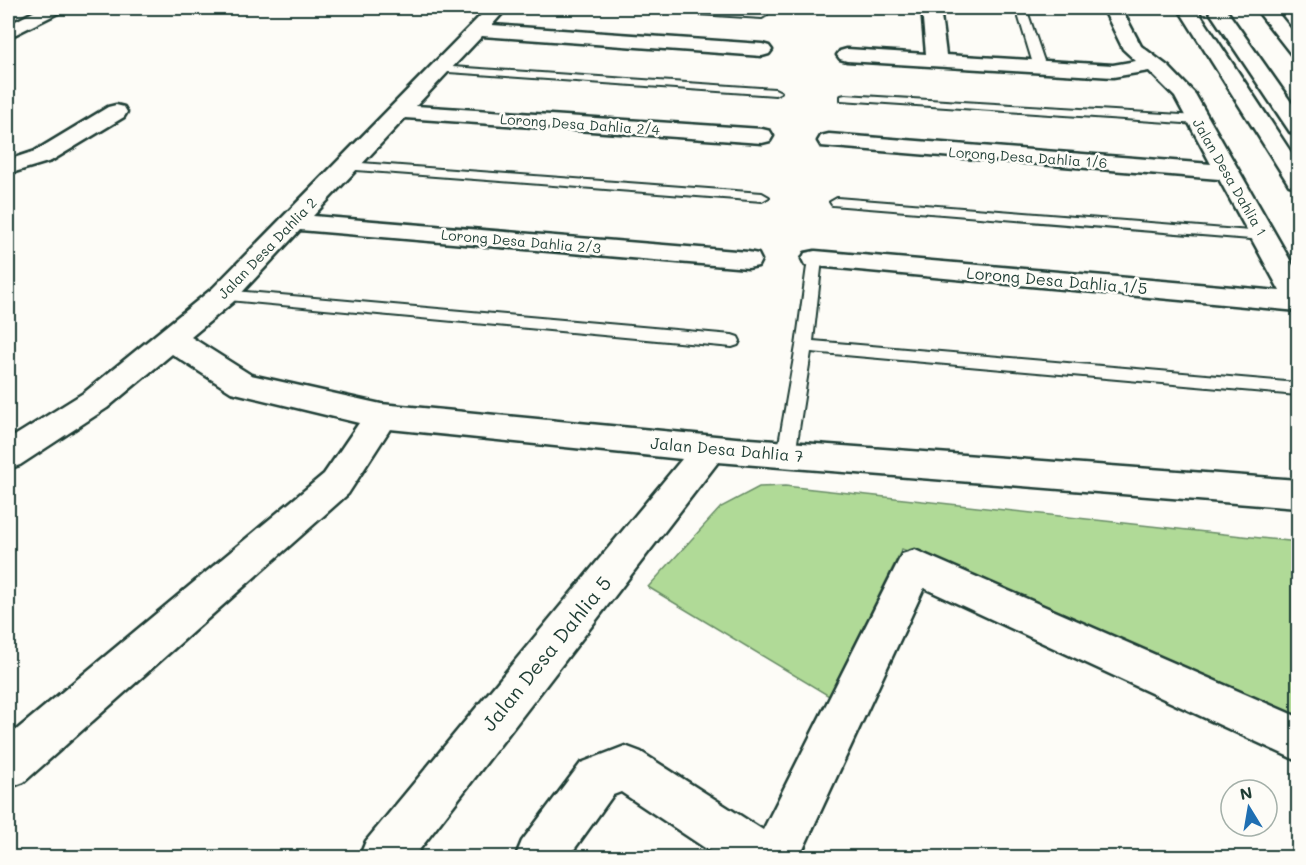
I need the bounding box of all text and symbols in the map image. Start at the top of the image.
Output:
street label: Lorong Desa Dahlia 2/4 [499,109,661,139]
street label: Jalan Desa Dahlia 1 [1189,115,1271,239]
street label: Lorong Desa Dahlia 1/6 [948,142,1108,172]
street label: Jalan Desa Dahlia 2 [214,193,320,303]
street label: Lorong Desa Dahlia 2/3 [440,225,602,257]
street label: Lorong Desa Dahlia 1/5 [966,262,1148,298]
street label: Jalan Desa Dahlia 7 [650,432,804,466]
street label: Jalan Desa Dahlia 5 [475,570,617,736]
north arrow [1219,778,1279,838]
text: N [1238,781,1254,804]

